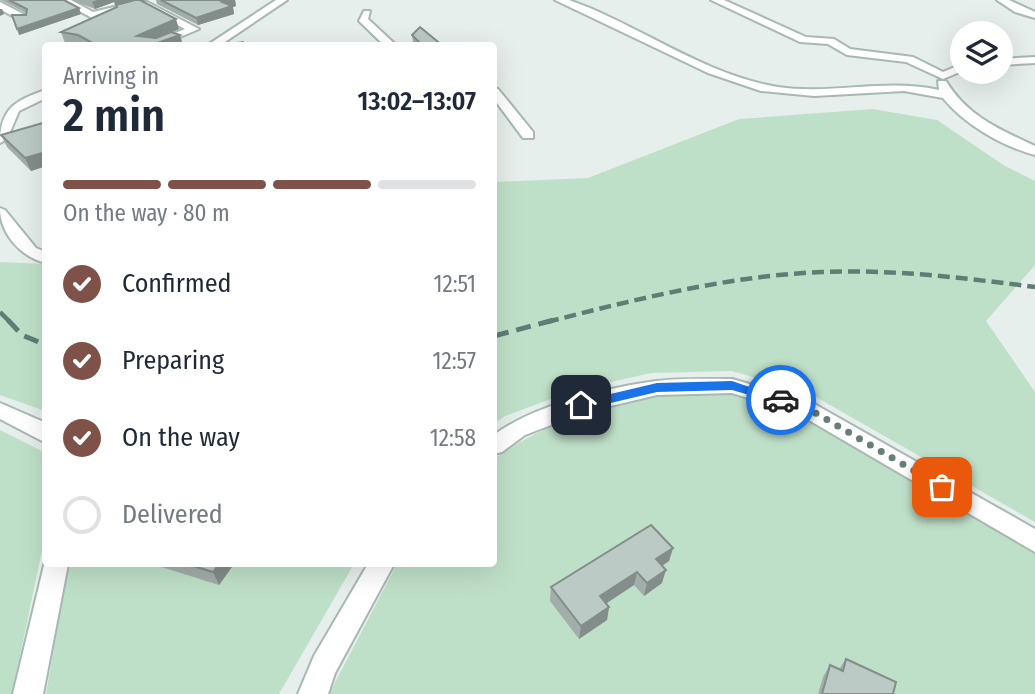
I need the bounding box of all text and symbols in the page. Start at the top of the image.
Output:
map controls [950,21,1013,84]
button: layers [950,21,1013,84]
text: Arriving in [63,62,159,90]
text: 13:02–13:07 [358,86,476,117]
text: 2 min [63,88,165,143]
text: On the way · 80 m [63,199,230,227]
icon: check [63,265,101,303]
text: Confirmed [122,268,232,299]
text: 12:51 [434,270,476,298]
icon: check [63,342,101,380]
text: Preparing [122,345,224,376]
text: 12:57 [433,347,476,375]
courier [746,365,816,435]
pin [551,375,611,435]
icon: car [762,381,800,419]
icon: home [562,386,600,424]
icon: check [63,419,101,457]
text: On the way [122,422,240,453]
text: 12:58 [430,424,476,452]
pin [912,457,972,517]
icon: bag [923,468,961,506]
text: Delivered [122,499,223,530]

